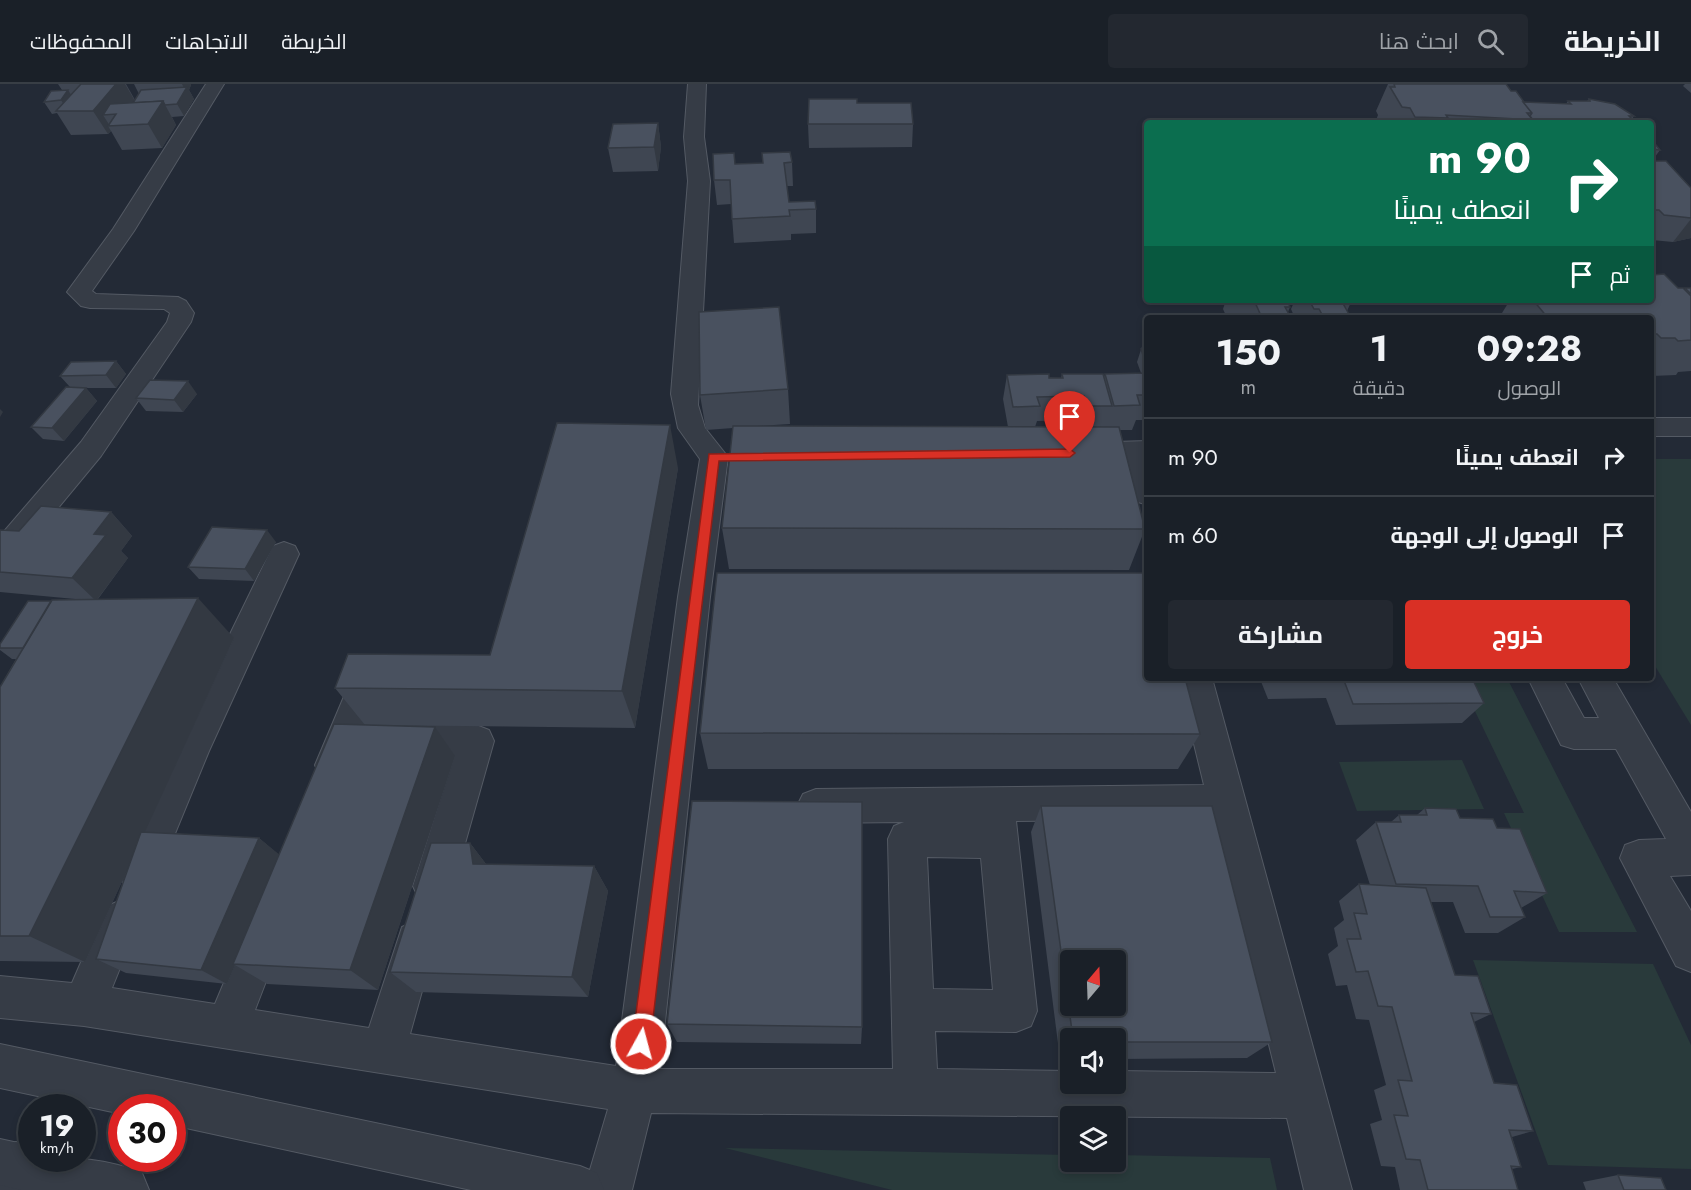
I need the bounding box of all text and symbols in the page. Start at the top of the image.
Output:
search box [1108,14,1528,68]
text: الخريطة [1564,21,1661,62]
text: ابحث هنا [1379,25,1459,57]
icon: search [1474,25,1507,58]
text: المحفوظات [30,27,132,57]
text: الاتجاهات [165,27,248,57]
text: الخريطة [281,27,347,57]
text: 90 m [1428,128,1531,189]
icon: right [1552,144,1630,222]
text: انعطف يمينًا [1393,190,1531,229]
icon: arrive [1565,258,1598,291]
text: ثم [1610,259,1630,291]
text: 1 [1370,322,1388,374]
text: 09:28 [1477,322,1582,374]
text: 150 [1216,326,1281,378]
text: m [1241,373,1256,402]
text: دقيقة [1353,374,1405,403]
text: الوصول [1498,374,1561,403]
pin [1044,391,1095,453]
icon: arrive [1053,400,1086,433]
text: 90 m [1168,441,1218,473]
text: انعطف يمينًا [1455,441,1579,473]
icon: right [1597,441,1630,474]
text: 60 m [1168,519,1218,551]
text: الوصول إلى الوجهة [1391,519,1579,551]
icon: arrive [1597,519,1630,552]
button: مشاركة [1168,600,1393,669]
button: خروج [1405,600,1630,669]
north arrow [1060,950,1126,1016]
map controls [1060,950,1126,1172]
position arrow [609,1012,673,1076]
button: sound [1060,1028,1126,1094]
speed limit sign: 30 [108,1094,186,1172]
text: 19 [39,1104,75,1147]
button: layers [1060,1106,1126,1172]
text: km/h [40,1137,74,1159]

